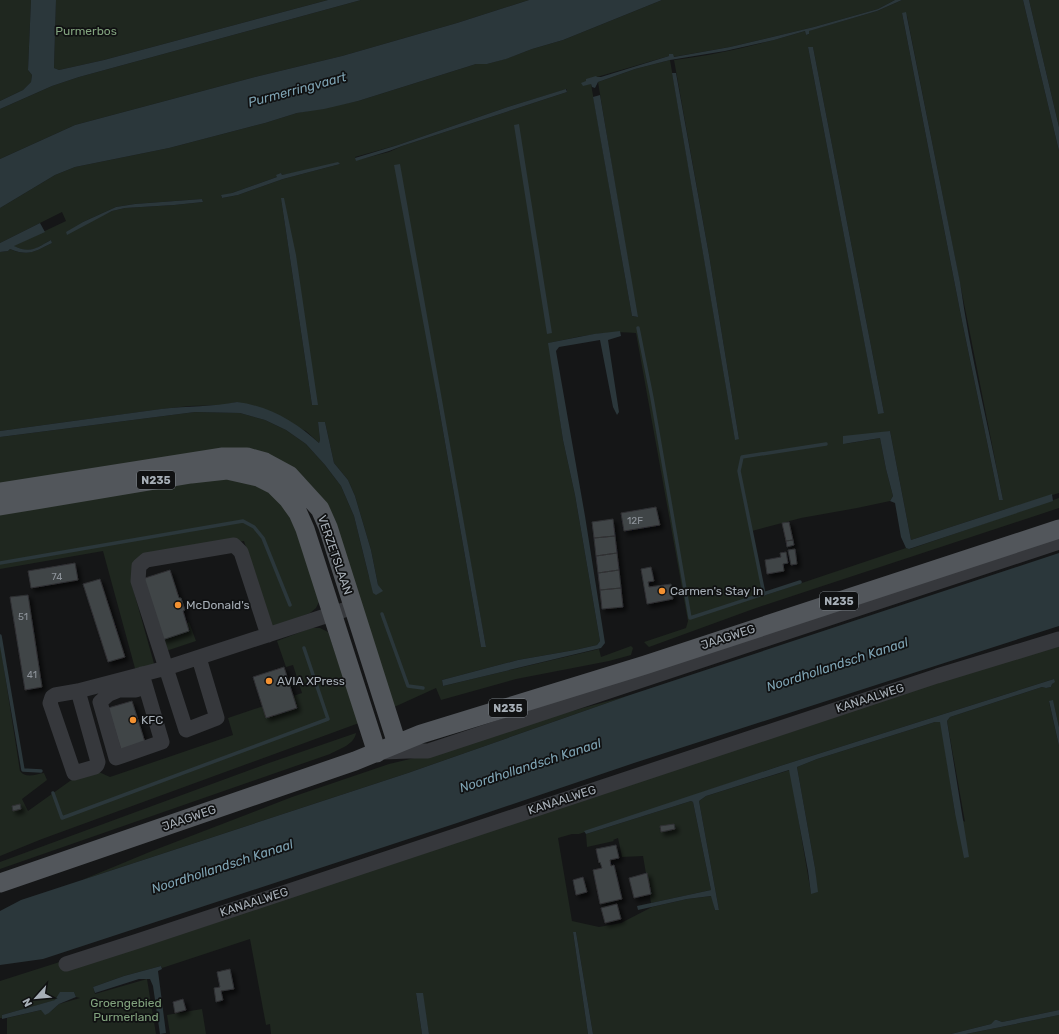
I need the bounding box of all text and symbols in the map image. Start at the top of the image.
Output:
park label: Purmerbos [55,24,117,38]
water label: Purmerringvaart [246,69,349,111]
road number: N235 [137,471,175,489]
street label: VERZETSLAAN [315,513,355,597]
house number: 12F [627,515,643,527]
house number: 74 [52,571,63,583]
place label: Carmen's Stay In [670,584,763,598]
marker: Carmen's Stay In [657,586,667,596]
road number: N235 [820,592,858,610]
place label: McDonald's [186,598,250,612]
marker: McDonald's [173,600,183,610]
house number: 51 [18,611,28,623]
street label: JAAGWEG [699,622,757,652]
water label: Noordhollandsch Kanaal [764,634,911,694]
house number: 41 [27,669,37,681]
place label: AVIA XPress [277,674,345,688]
marker: AVIA XPress [264,676,274,686]
street label: KANAALWEG [834,680,906,716]
road number: N235 [489,699,527,717]
place label: KFC [141,713,163,727]
marker: KFC [128,715,138,725]
water label: Noordhollandsch Kanaal [457,735,604,795]
street label: KANAALWEG [526,782,598,818]
street label: JAAGWEG [160,802,218,834]
water label: Noordhollandsch Kanaal [149,836,296,896]
street label: KANAALWEG [218,884,290,920]
north arrow [16,978,56,1018]
text: N [20,996,35,1009]
park label: Groengebied Purmerland [90,996,162,1024]

